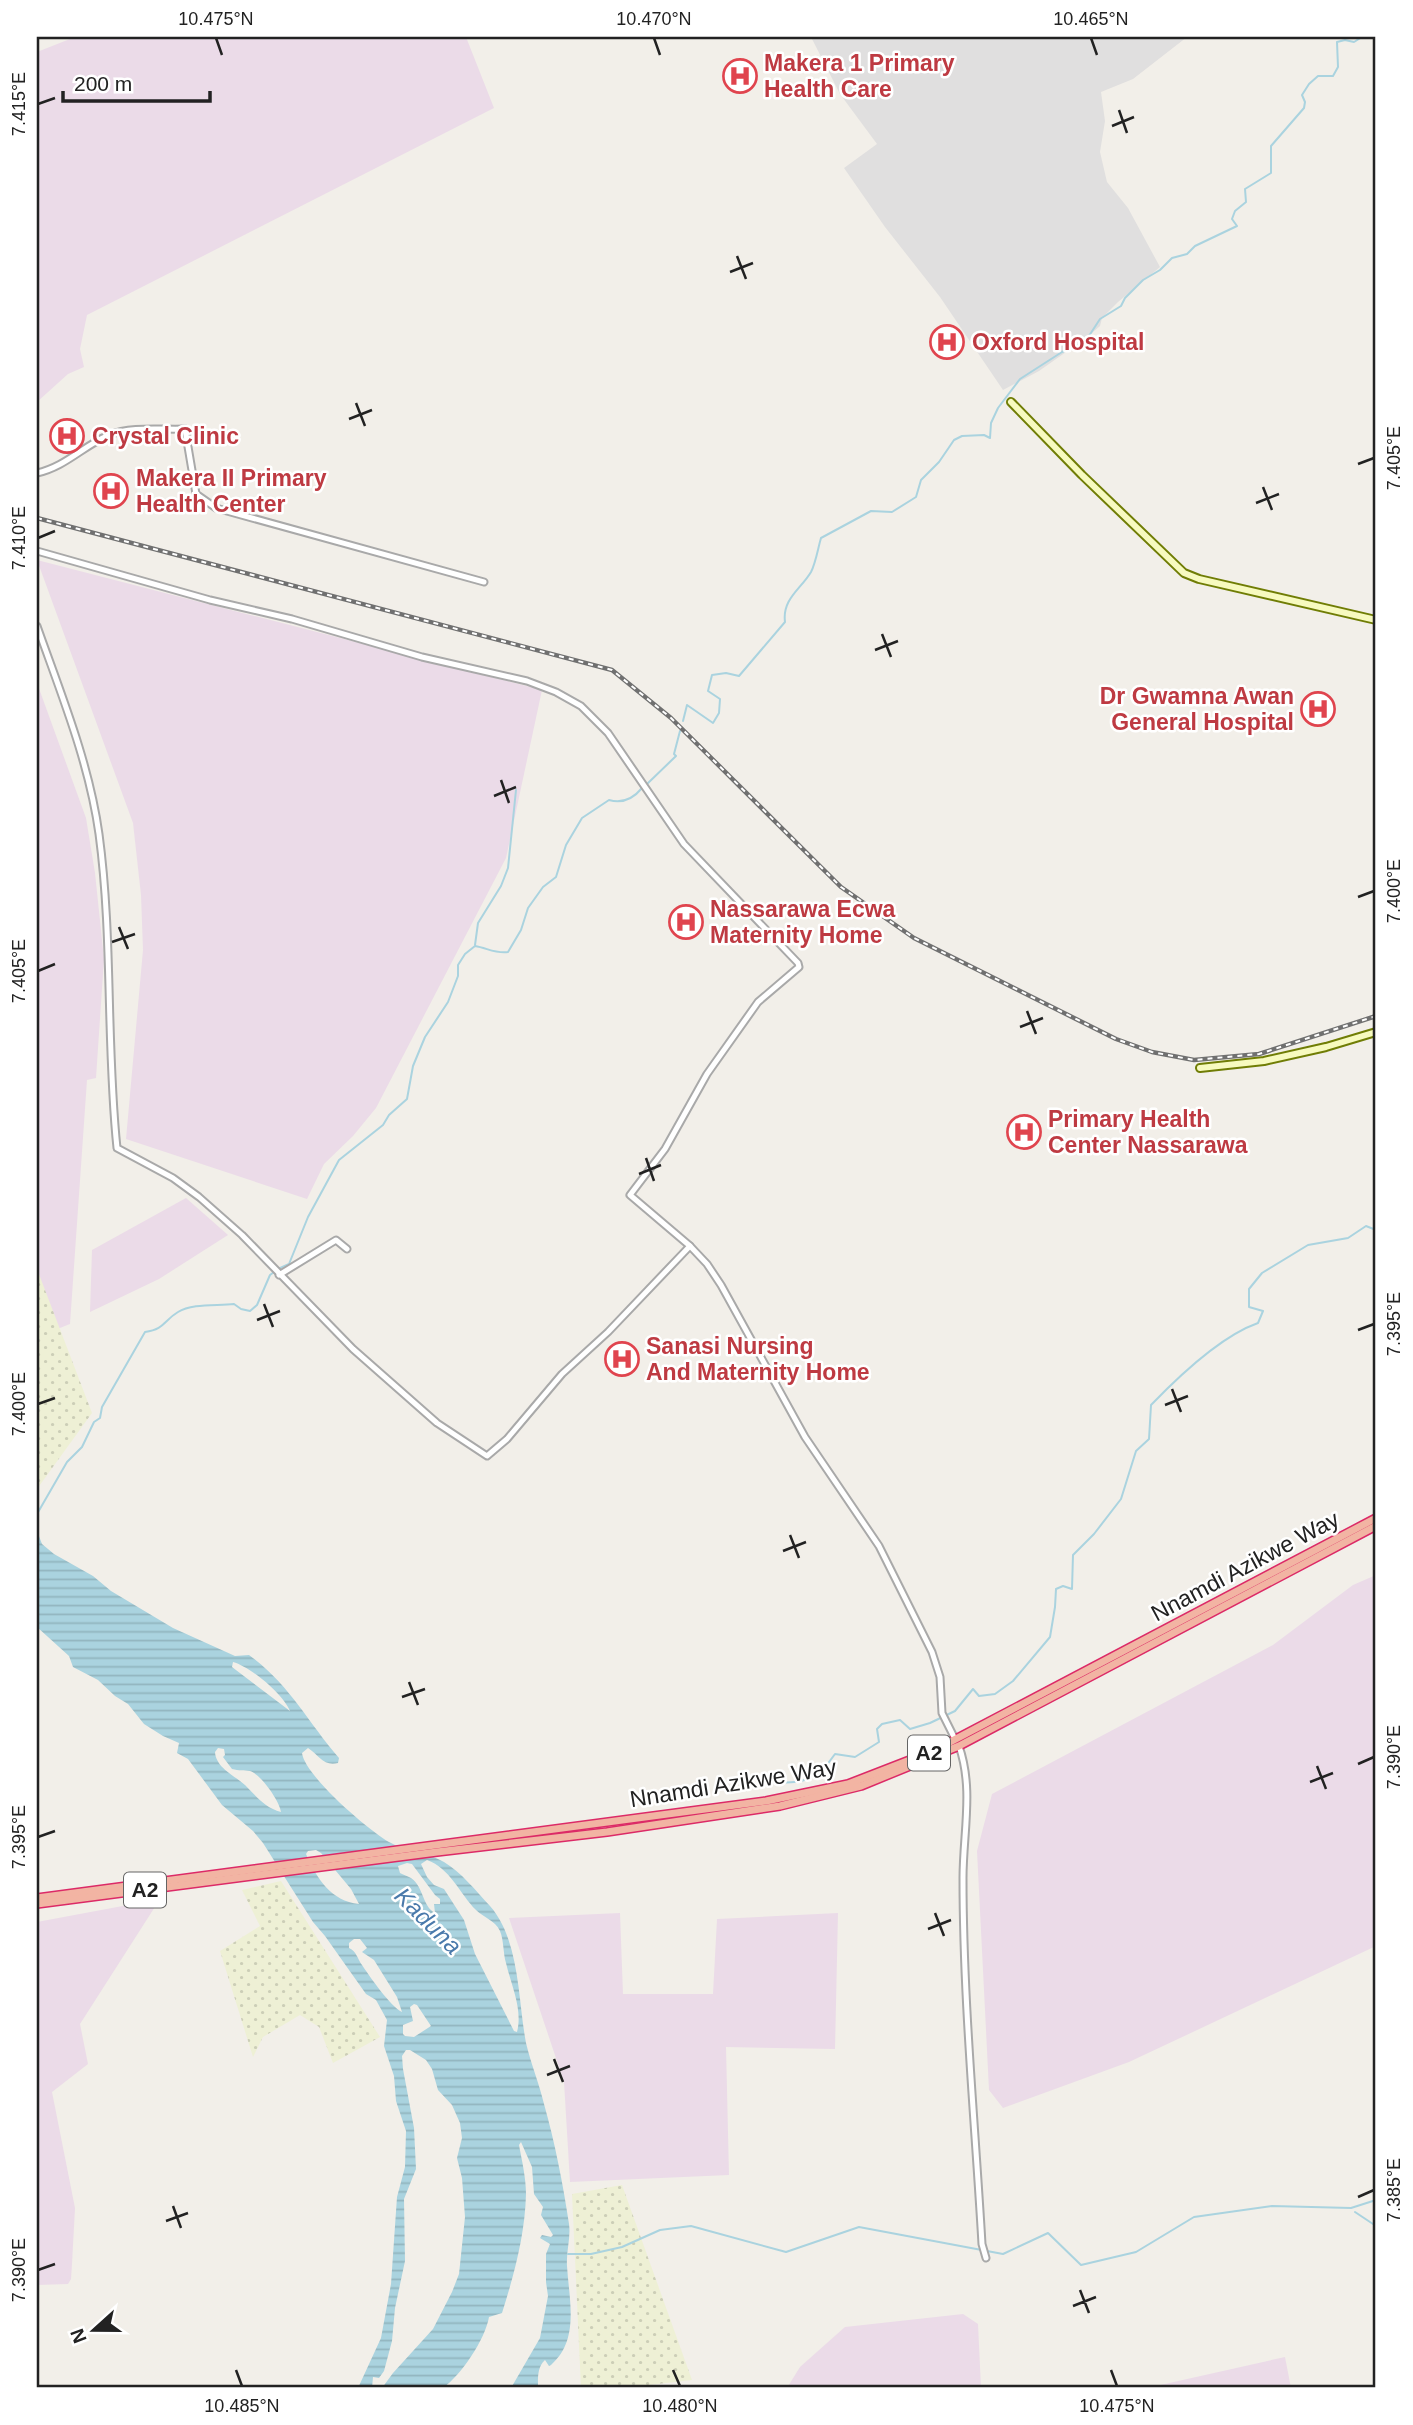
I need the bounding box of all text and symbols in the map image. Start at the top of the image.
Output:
text: 10.475°N [178,9,254,29]
text: 10.470°N [616,9,692,29]
text: 10.465°N [1053,9,1129,29]
place label: Makera 1 Primary Health Care [764,50,955,102]
hospital icon: Makera 1 Primary Health Care [721,57,759,95]
scale bar [63,60,210,104]
text: 7.415°E [9,72,29,136]
text: 200 m [74,72,132,95]
hospital icon: Oxford Hospital [928,323,966,361]
place label: Oxford Hospital [972,329,1145,355]
hospital icon: Crystal Clinic [48,417,86,455]
place label: Crystal Clinic [92,423,239,449]
text: 7.405°E [1384,426,1404,490]
place label: Makera II Primary Health Center [136,465,327,517]
hospital icon: Makera II Primary Health Center [92,472,130,510]
text: 7.410°E [9,506,29,570]
place label: Dr Gwamna Awan General Hospital [1100,683,1294,735]
hospital icon: Dr Gwamna Awan General Hospital [1299,690,1337,728]
text: 7.400°E [1384,859,1404,923]
place label: Nassarawa Ecwa Maternity Home [710,896,896,948]
hospital icon: Nassarawa Ecwa Maternity Home [667,903,705,941]
text: 7.405°E [9,939,29,1003]
place label: Primary Health Center Nassarawa [1048,1106,1248,1158]
hospital icon: Primary Health Center Nassarawa [1005,1113,1043,1151]
text: 7.395°E [1384,1292,1404,1356]
place label: Sanasi Nursing And Maternity Home [646,1333,870,1385]
hospital icon: Sanasi Nursing And Maternity Home [603,1340,641,1378]
text: 7.400°E [9,1372,29,1436]
street label: Nnamdi Azikwe Way [1147,1505,1344,1626]
text: 7.390°E [1384,1725,1404,1789]
road number: A2 [908,1736,950,1770]
street label: Nnamdi Azikwe Way [628,1754,839,1812]
text: 7.395°E [9,1805,29,1869]
road number: A2 [124,1872,166,1908]
water label: Kaduna [390,1882,467,1959]
text: 7.385°E [1384,2158,1404,2222]
text: 7.390°E [9,2238,29,2302]
north arrow [60,2296,130,2366]
text: N [66,2326,91,2346]
text: 10.485°N [204,2396,280,2416]
text: 10.480°N [642,2396,718,2416]
text: 10.475°N [1079,2396,1155,2416]

